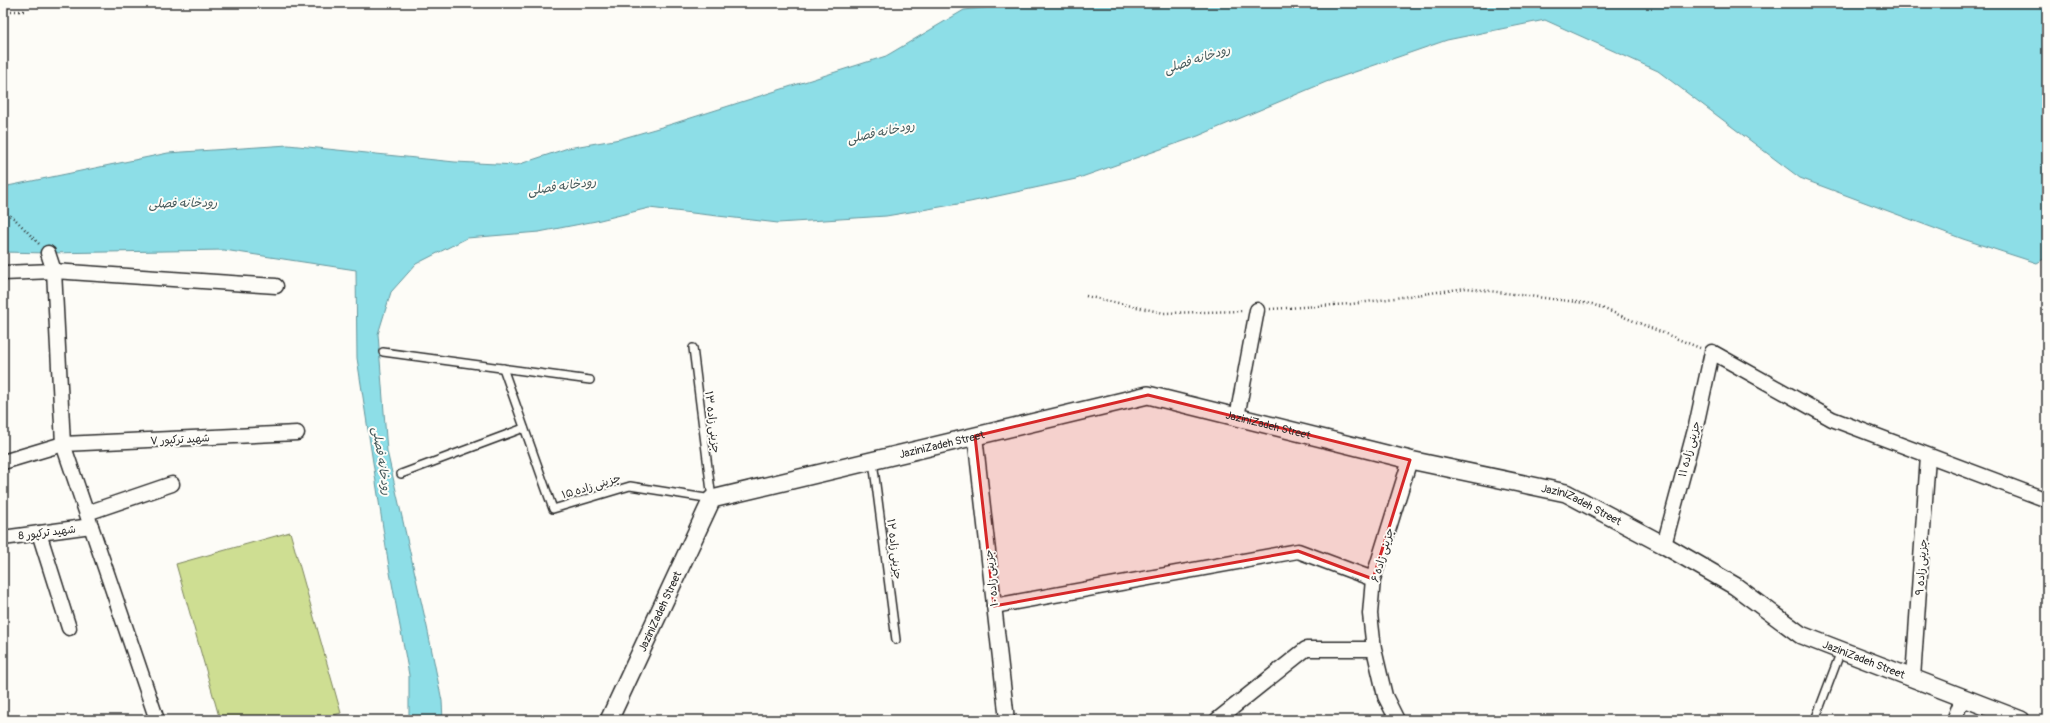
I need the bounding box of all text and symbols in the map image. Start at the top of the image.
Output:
water label: رودخانه فصلی [1162,42,1232,77]
water label: رودخانه فصلی [846,118,917,147]
water label: رودخانه فصلی [527,174,597,199]
water label: رودخانه فصلی [149,195,218,212]
street label: جزینی زاده ۱۳ [701,390,723,454]
street label: JaziniZadeh Street [1224,409,1313,442]
street label: جزینی زاده ۱۱ [1676,420,1704,479]
water label: رودخانه فصلی [369,426,394,497]
street label: JaziniZadeh Street [898,428,986,461]
street label: شهید ترکپور ۷ [150,431,210,449]
street label: جزینی زاده ۱۵ [560,471,623,503]
street label: JaziniZadeh Street [1540,482,1624,529]
street label: جزینی زاده ۱۲ [883,518,905,580]
street label: شهید ترکپور 8 [18,523,77,543]
street label: جزینی زاده ۶ [1368,526,1397,584]
street label: جزینی زاده ۹ [1913,538,1931,596]
street label: جزینی زاده ۱۰ [982,549,1002,607]
street label: JaziniZadeh Street [636,569,685,654]
street label: JaziniZadeh Street [1821,638,1907,682]

